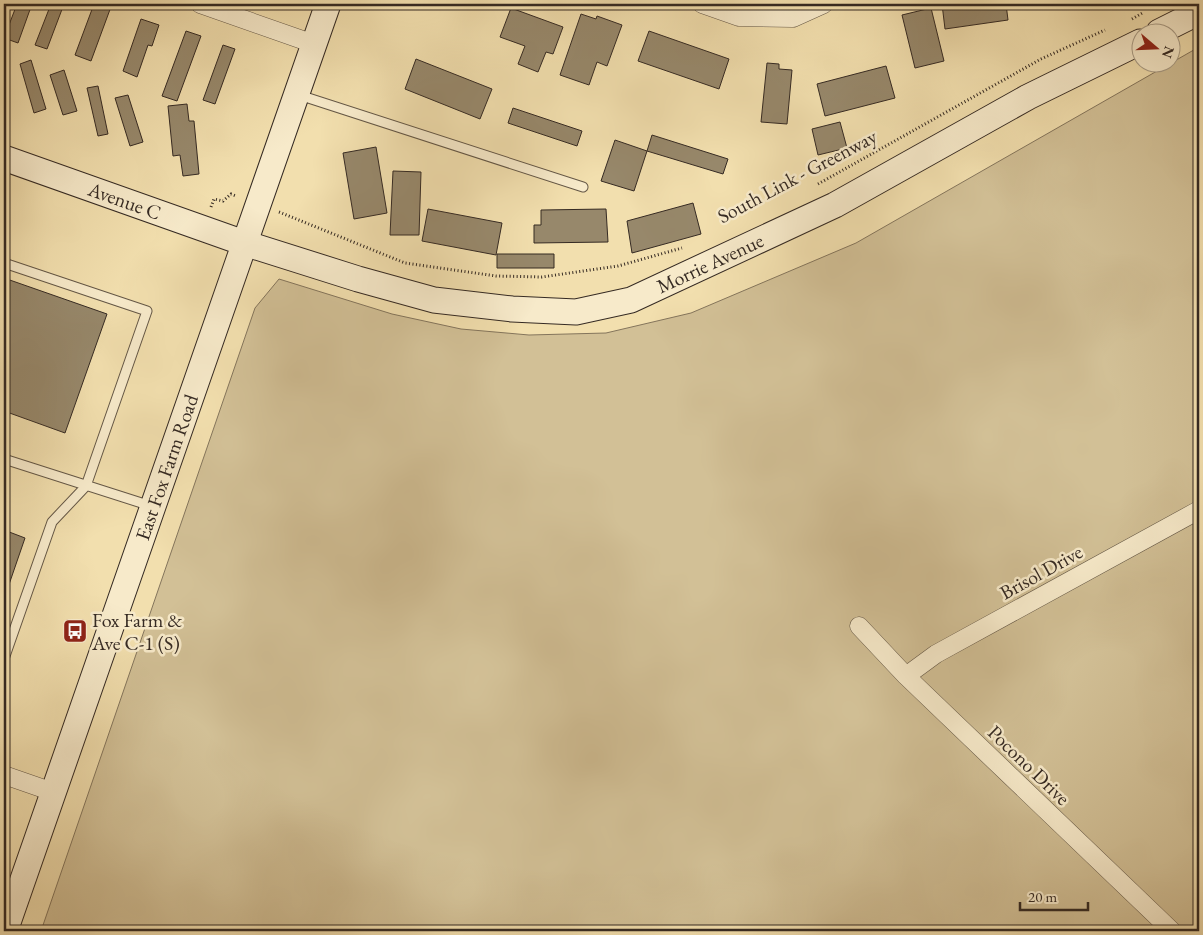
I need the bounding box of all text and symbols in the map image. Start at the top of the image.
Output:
north arrow [1130,22,1180,72]
text: N [1158,44,1179,61]
street label: South Link - Greenway [713,123,881,229]
street label: Avenue C [84,176,165,226]
street label: Morrie Avenue [652,227,768,299]
street label: East Fox Farm Road [129,390,204,544]
street label: Brisol Drive [995,538,1087,605]
place label: Fox Farm & Ave C-1 (S) [91,607,182,656]
bus stop icon: Fox Farm & Ave C-1 (S) [62,618,88,644]
street label: Pocono Drive [982,719,1076,811]
scale bar [1020,880,1088,912]
text: 20 m [1028,887,1057,906]

